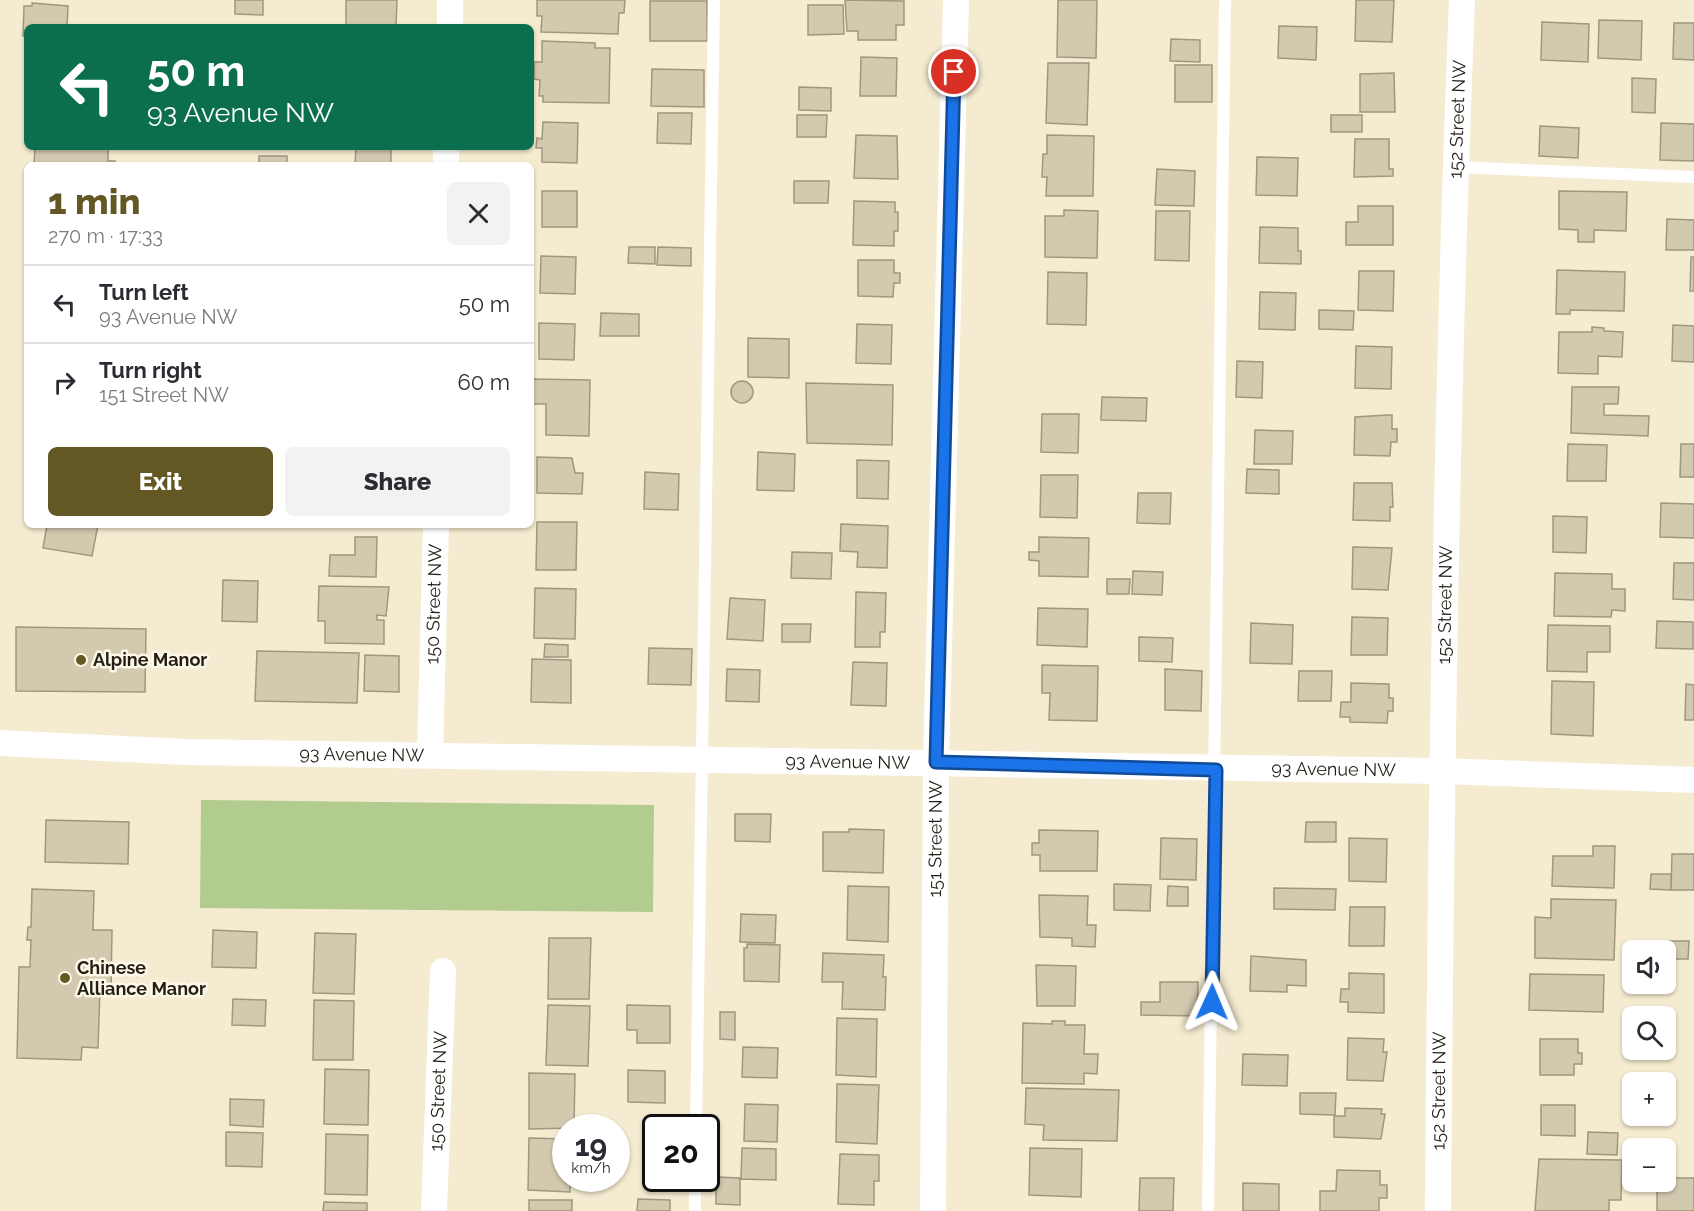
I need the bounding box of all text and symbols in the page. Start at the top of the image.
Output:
pin [928,46,979,97]
text: 50 m [147,47,245,96]
icon: left [48,48,126,126]
icon: arrive [937,55,970,88]
street label: 152 Street NW [1445,59,1470,179]
text: 93 Avenue NW [147,97,334,128]
text: 1 min [48,180,140,222]
button: close [447,182,510,245]
text: 270 m · 17:33 [48,224,163,248]
text: Turn left [99,279,189,305]
icon: left [48,288,81,321]
text: 50 m [459,291,510,317]
text: 93 Avenue NW [99,305,238,329]
text: Turn right [99,357,202,383]
icon: right [48,366,81,399]
text: 60 m [457,369,510,395]
text: 151 Street NW [99,383,229,407]
button: Exit [48,447,273,516]
button: Share [285,447,510,516]
street label: 150 Street NW [421,543,446,665]
street label: 152 Street NW [1433,545,1456,665]
place label: Alpine Manor [93,649,207,670]
marker: Alpine Manor [74,653,88,667]
street label: 93 Avenue NW [299,743,424,766]
street label: 93 Avenue NW [785,750,910,773]
street label: 93 Avenue NW [1271,757,1396,780]
street label: 151 Street NW [924,780,946,898]
map controls [1622,940,1676,1192]
button: sound [1622,940,1676,994]
place label: Chinese Alliance Manor [77,957,206,999]
position arrow [1180,970,1244,1034]
marker: Chinese Alliance Manor [58,971,72,985]
button: search [1622,1006,1676,1060]
street label: 150 Street NW [425,1030,451,1152]
street label: 152 Street NW [1427,1031,1449,1150]
button: + [1622,1072,1676,1126]
speed limit sign: 20 [642,1114,720,1192]
text: 19 [575,1128,607,1163]
button: − [1622,1138,1676,1192]
text: km/h [571,1159,611,1177]

